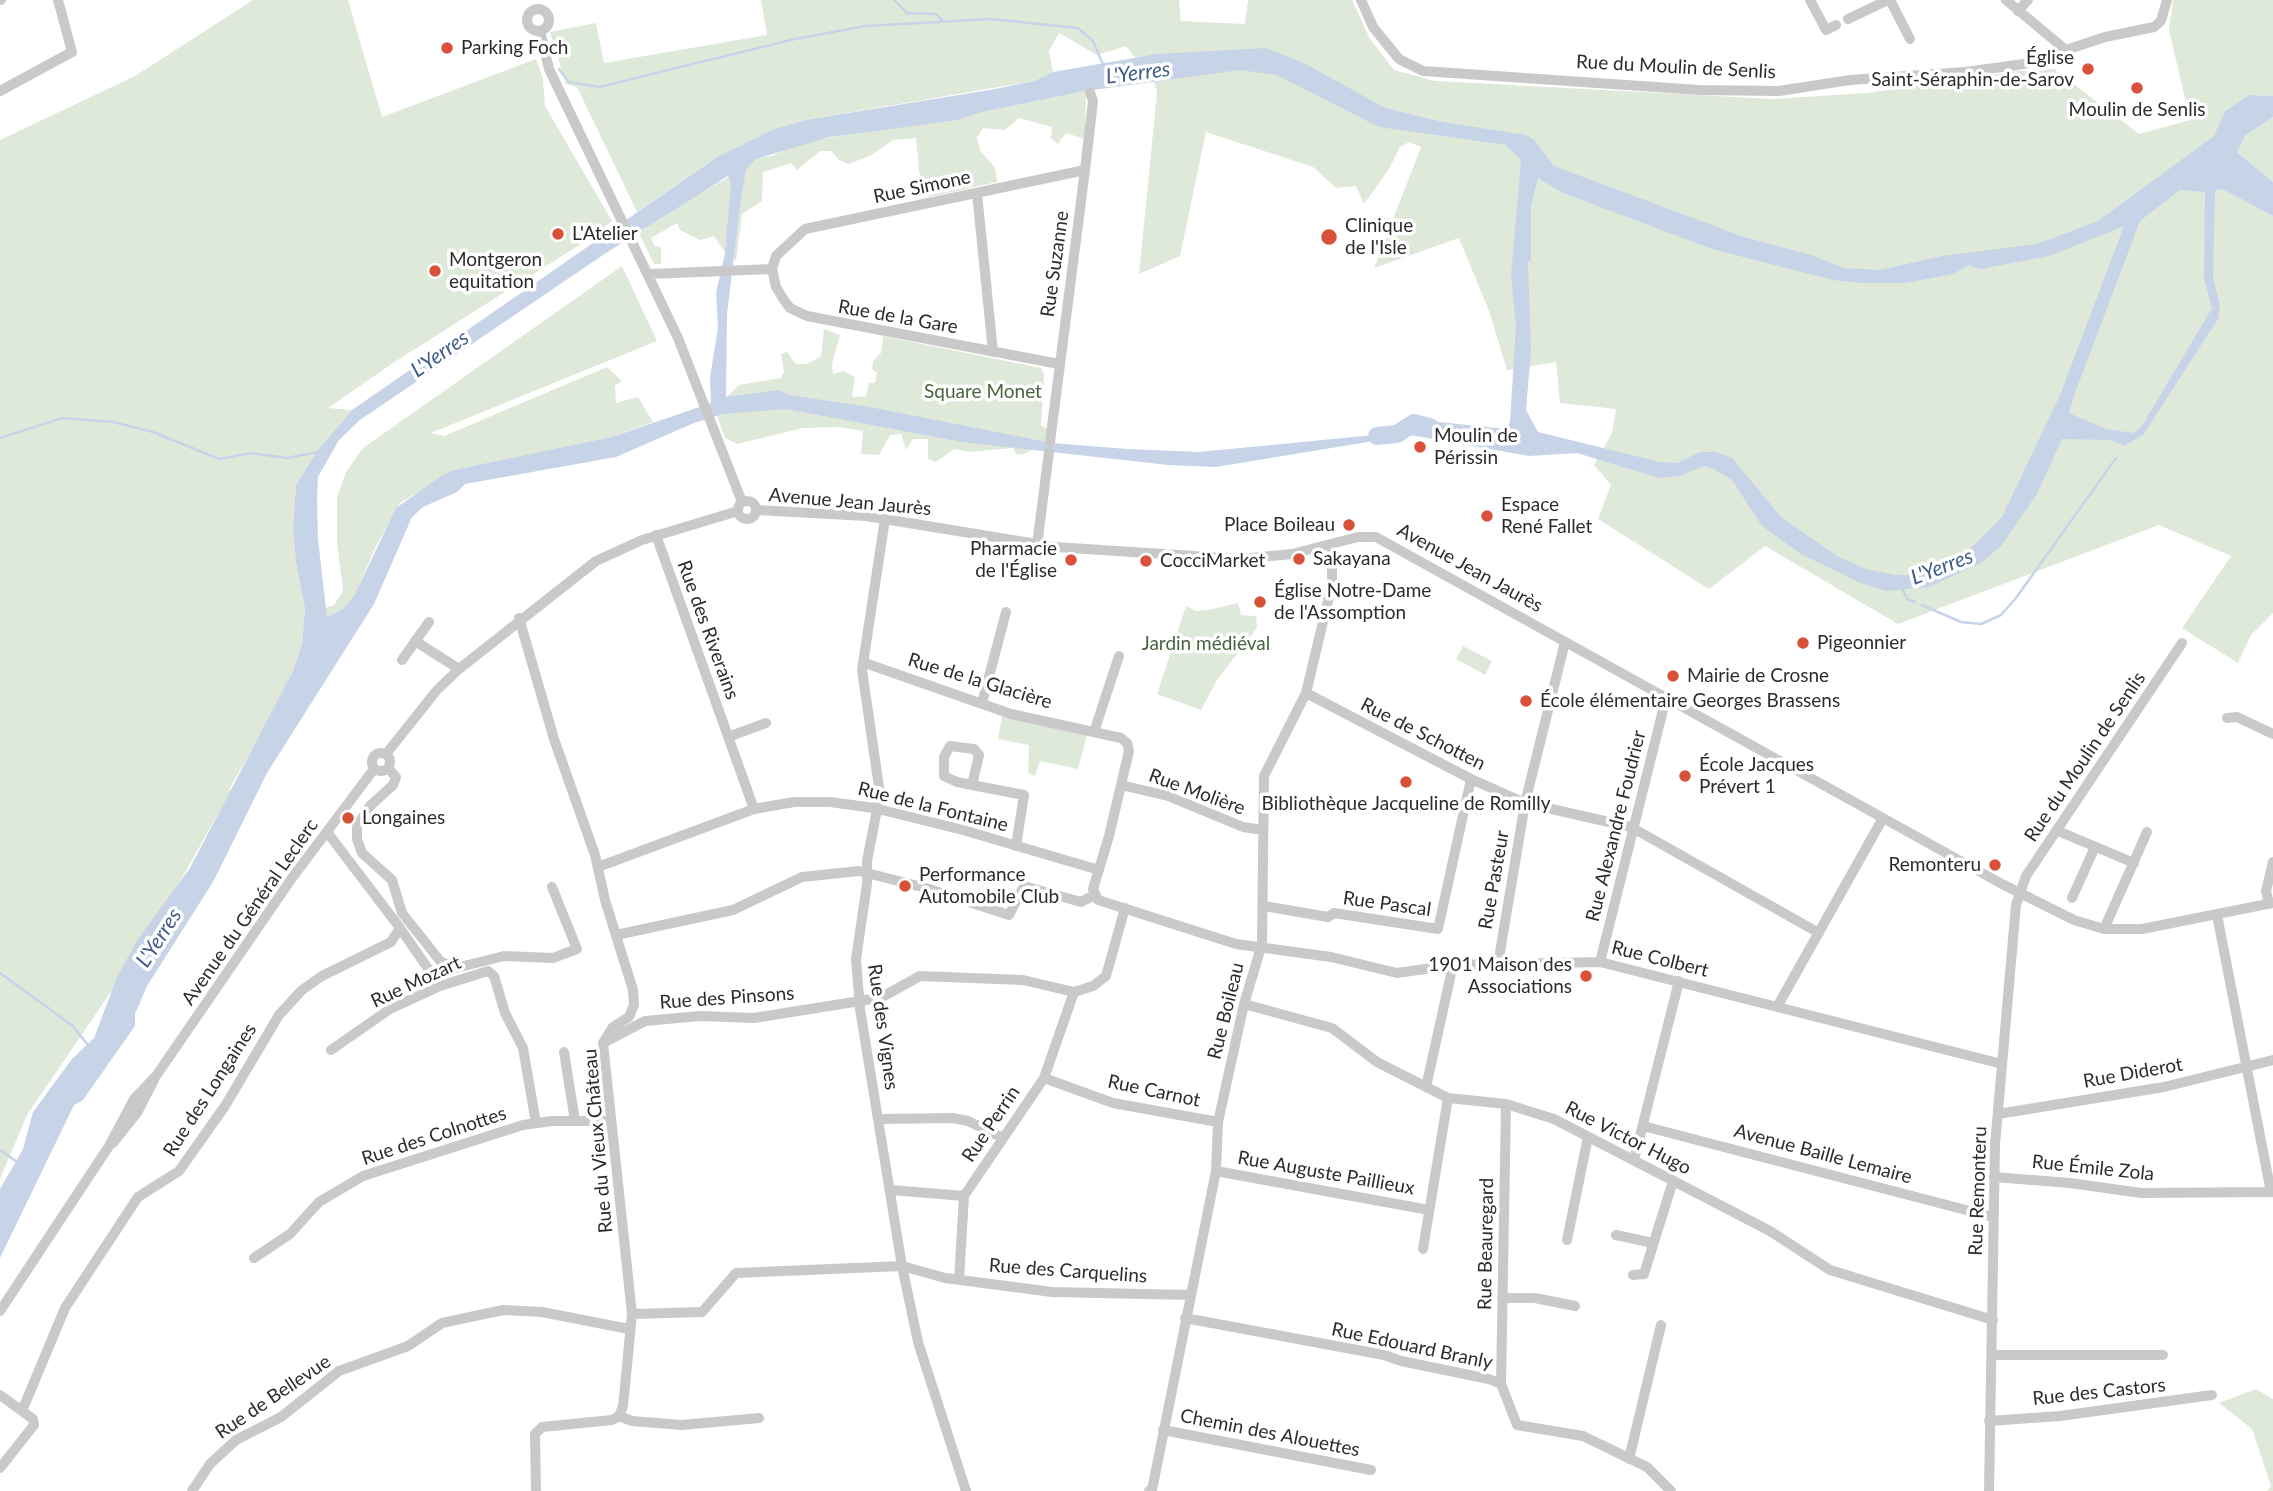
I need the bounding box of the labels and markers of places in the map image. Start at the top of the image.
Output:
place label: Parking Foch [461,37,568,59]
marker: Parking Foch [439,40,455,56]
place label: Église Saint-Séraphin-de-Sarov [1871,47,2074,91]
marker: Église Saint-Séraphin-de-Sarov [2080,61,2096,77]
marker: Moulin de Senlis [2129,80,2145,96]
place label: Moulin de Senlis [2069,99,2205,121]
place label: Clinique de l'Isle [1345,215,1413,259]
place label: L'Atelier [572,223,638,245]
marker: L'Atelier [550,226,566,242]
marker: Clinique de l'Isle [1319,227,1339,247]
place label: Montgeron equitation [449,249,542,293]
marker: Montgeron equitation [427,263,443,279]
place label: Moulin de Périssin [1434,425,1518,469]
marker: Moulin de Périssin [1412,439,1428,455]
place label: Espace René Fallet [1501,494,1592,538]
marker: Espace René Fallet [1479,508,1495,524]
place label: Place Boileau [1224,514,1335,536]
marker: Place Boileau [1341,517,1357,533]
place label: Pharmacie de l'Église [970,538,1057,582]
place label: Sakayana [1313,548,1391,570]
place label: CocciMarket [1160,550,1265,572]
marker: Sakayana [1291,551,1307,567]
marker: Pharmacie de l'Église [1063,552,1079,568]
marker: CocciMarket [1138,553,1154,569]
place label: Église Notre-Dame de l'Assomption [1274,580,1431,624]
marker: Église Notre-Dame de l'Assomption [1252,594,1268,610]
place label: Pigeonnier [1817,632,1906,654]
marker: Pigeonnier [1795,635,1811,651]
place label: Mairie de Crosne [1687,665,1829,687]
marker: Mairie de Crosne [1665,668,1681,684]
place label: École élémentaire Georges Brassens [1540,690,1840,712]
marker: École élémentaire Georges Brassens [1518,693,1534,709]
place label: École Jacques Prévert 1 [1699,754,1814,798]
marker: École Jacques Prévert 1 [1677,768,1693,784]
marker: Bibliothèque Jacqueline de Romilly [1398,774,1414,790]
place label: Bibliothèque Jacqueline de Romilly [1262,793,1550,815]
place label: Longaines [362,807,445,829]
marker: Longaines [340,810,356,826]
place label: Remonteru [1889,854,1981,876]
marker: Remonteru [1987,857,2003,873]
place label: Performance Automobile Club [919,864,1059,908]
marker: Performance Automobile Club [897,878,913,894]
place label: 1901 Maison des Associations [1428,954,1572,998]
marker: 1901 Maison des Associations [1578,968,1594,984]

